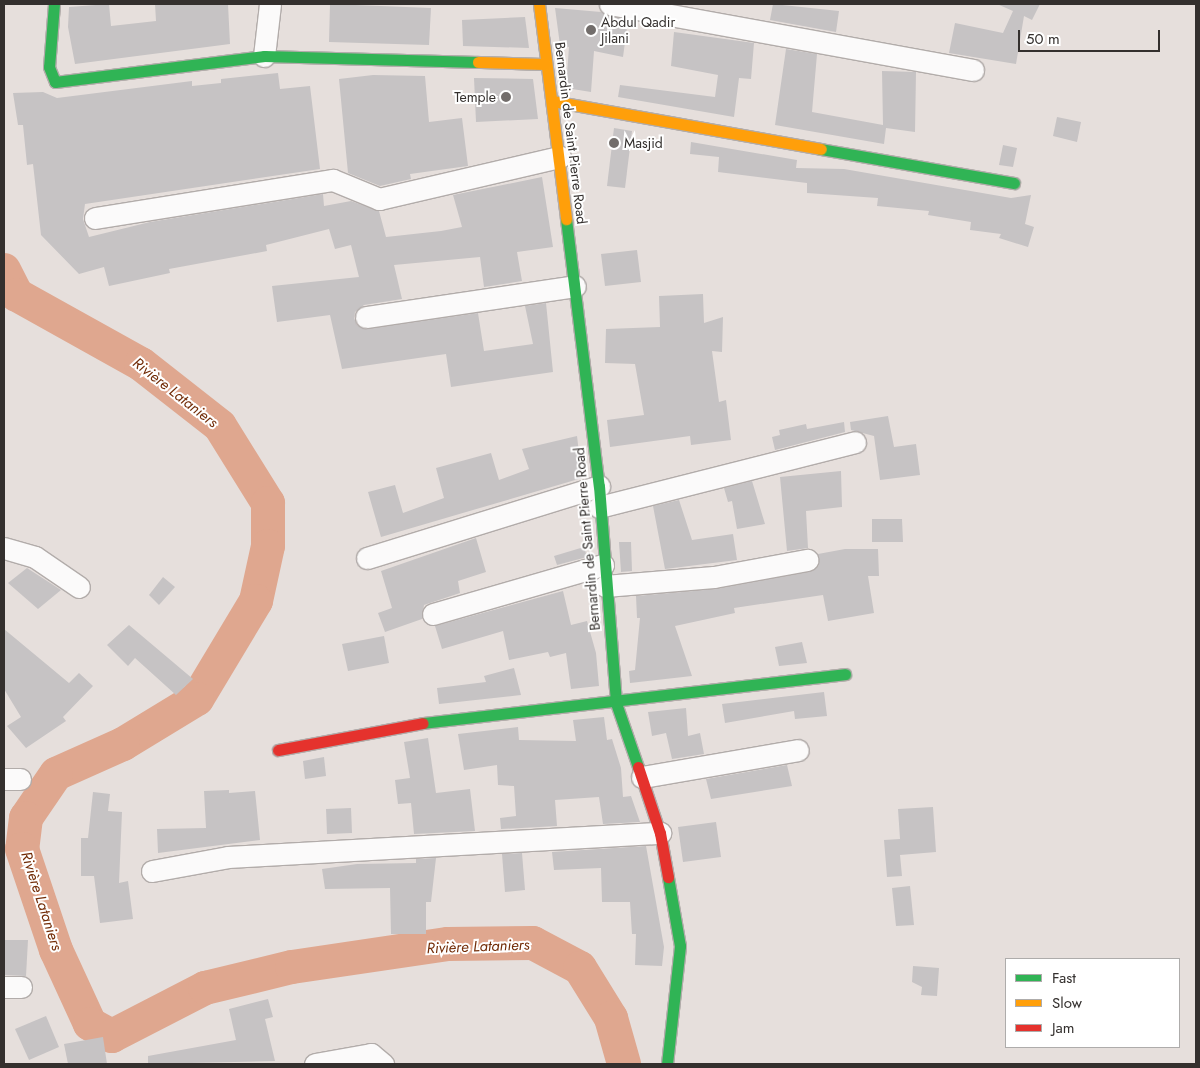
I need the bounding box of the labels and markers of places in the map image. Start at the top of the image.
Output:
place label: Abdul Qadir Jilani [601,14,675,46]
marker: Abdul Qadir Jilani [585,24,597,36]
place label: Temple [454,89,496,105]
marker: Temple [500,91,512,103]
place label: Masjid [624,135,663,151]
marker: Masjid [608,137,620,149]

